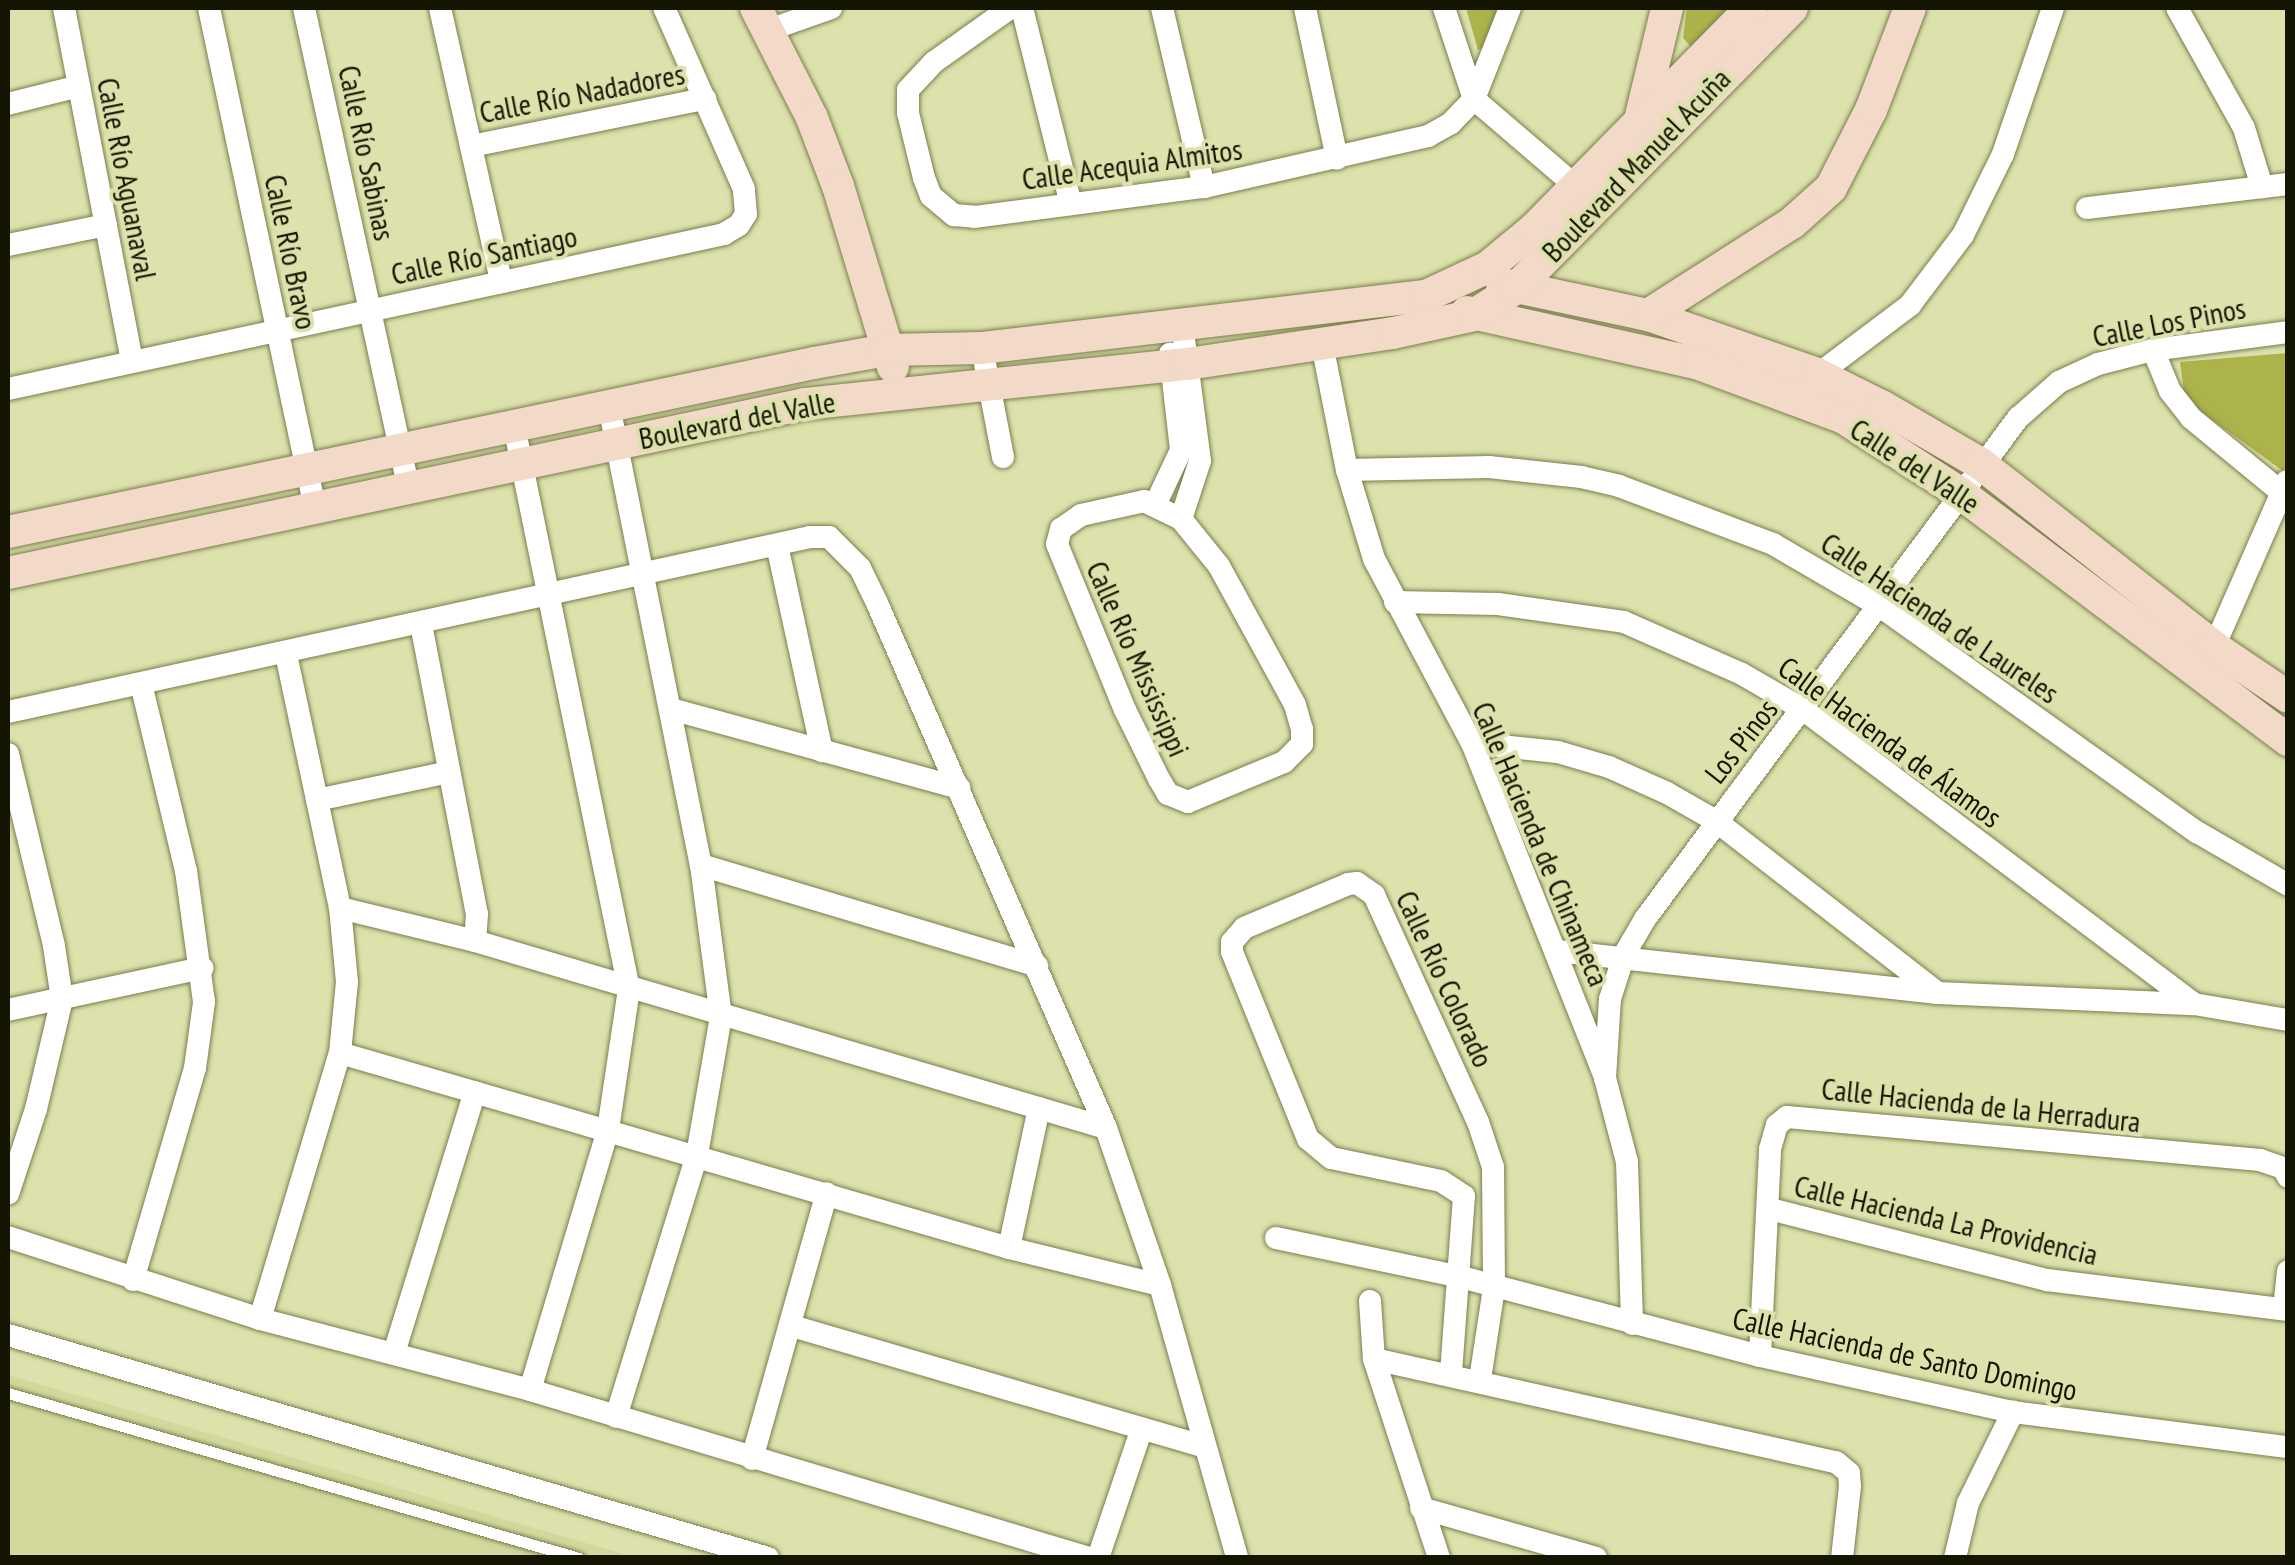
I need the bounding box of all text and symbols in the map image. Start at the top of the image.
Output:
street label: Calle Río Nadadores [476,55,688,131]
street label: Boulevard Manuel Acuña [1534,60,1738,270]
street label: Calle Río Sabinas [331,62,403,244]
street label: Calle Río Aguanaval [90,74,164,284]
street label: Calle Acequia Almitos [1019,131,1245,197]
street label: Calle Río Bravo [257,171,325,333]
street label: Calle Río Santiago [388,218,580,292]
street label: Calle Los Pinos [2089,290,2249,354]
street label: Boulevard del Valle [635,383,839,457]
street label: Calle del Valle [1843,411,1987,521]
street label: Calle Hacienda de Laureles [1814,525,2066,711]
street label: Calle Río Mississippi [1079,556,1197,762]
street label: Calle Hacienda de Álamos [1771,649,2009,835]
street label: Los Pinos [1697,692,1785,790]
street label: Calle Hacienda de Chinameca [1465,697,1617,991]
street label: Calle Río Colorado [1388,885,1502,1073]
street label: Calle Hacienda de la Herradura [1820,1070,2142,1140]
street label: Calle Hacienda La Providencia [1791,1168,2101,1272]
street label: Calle Hacienda de Santo Domingo [1730,1300,2080,1408]

